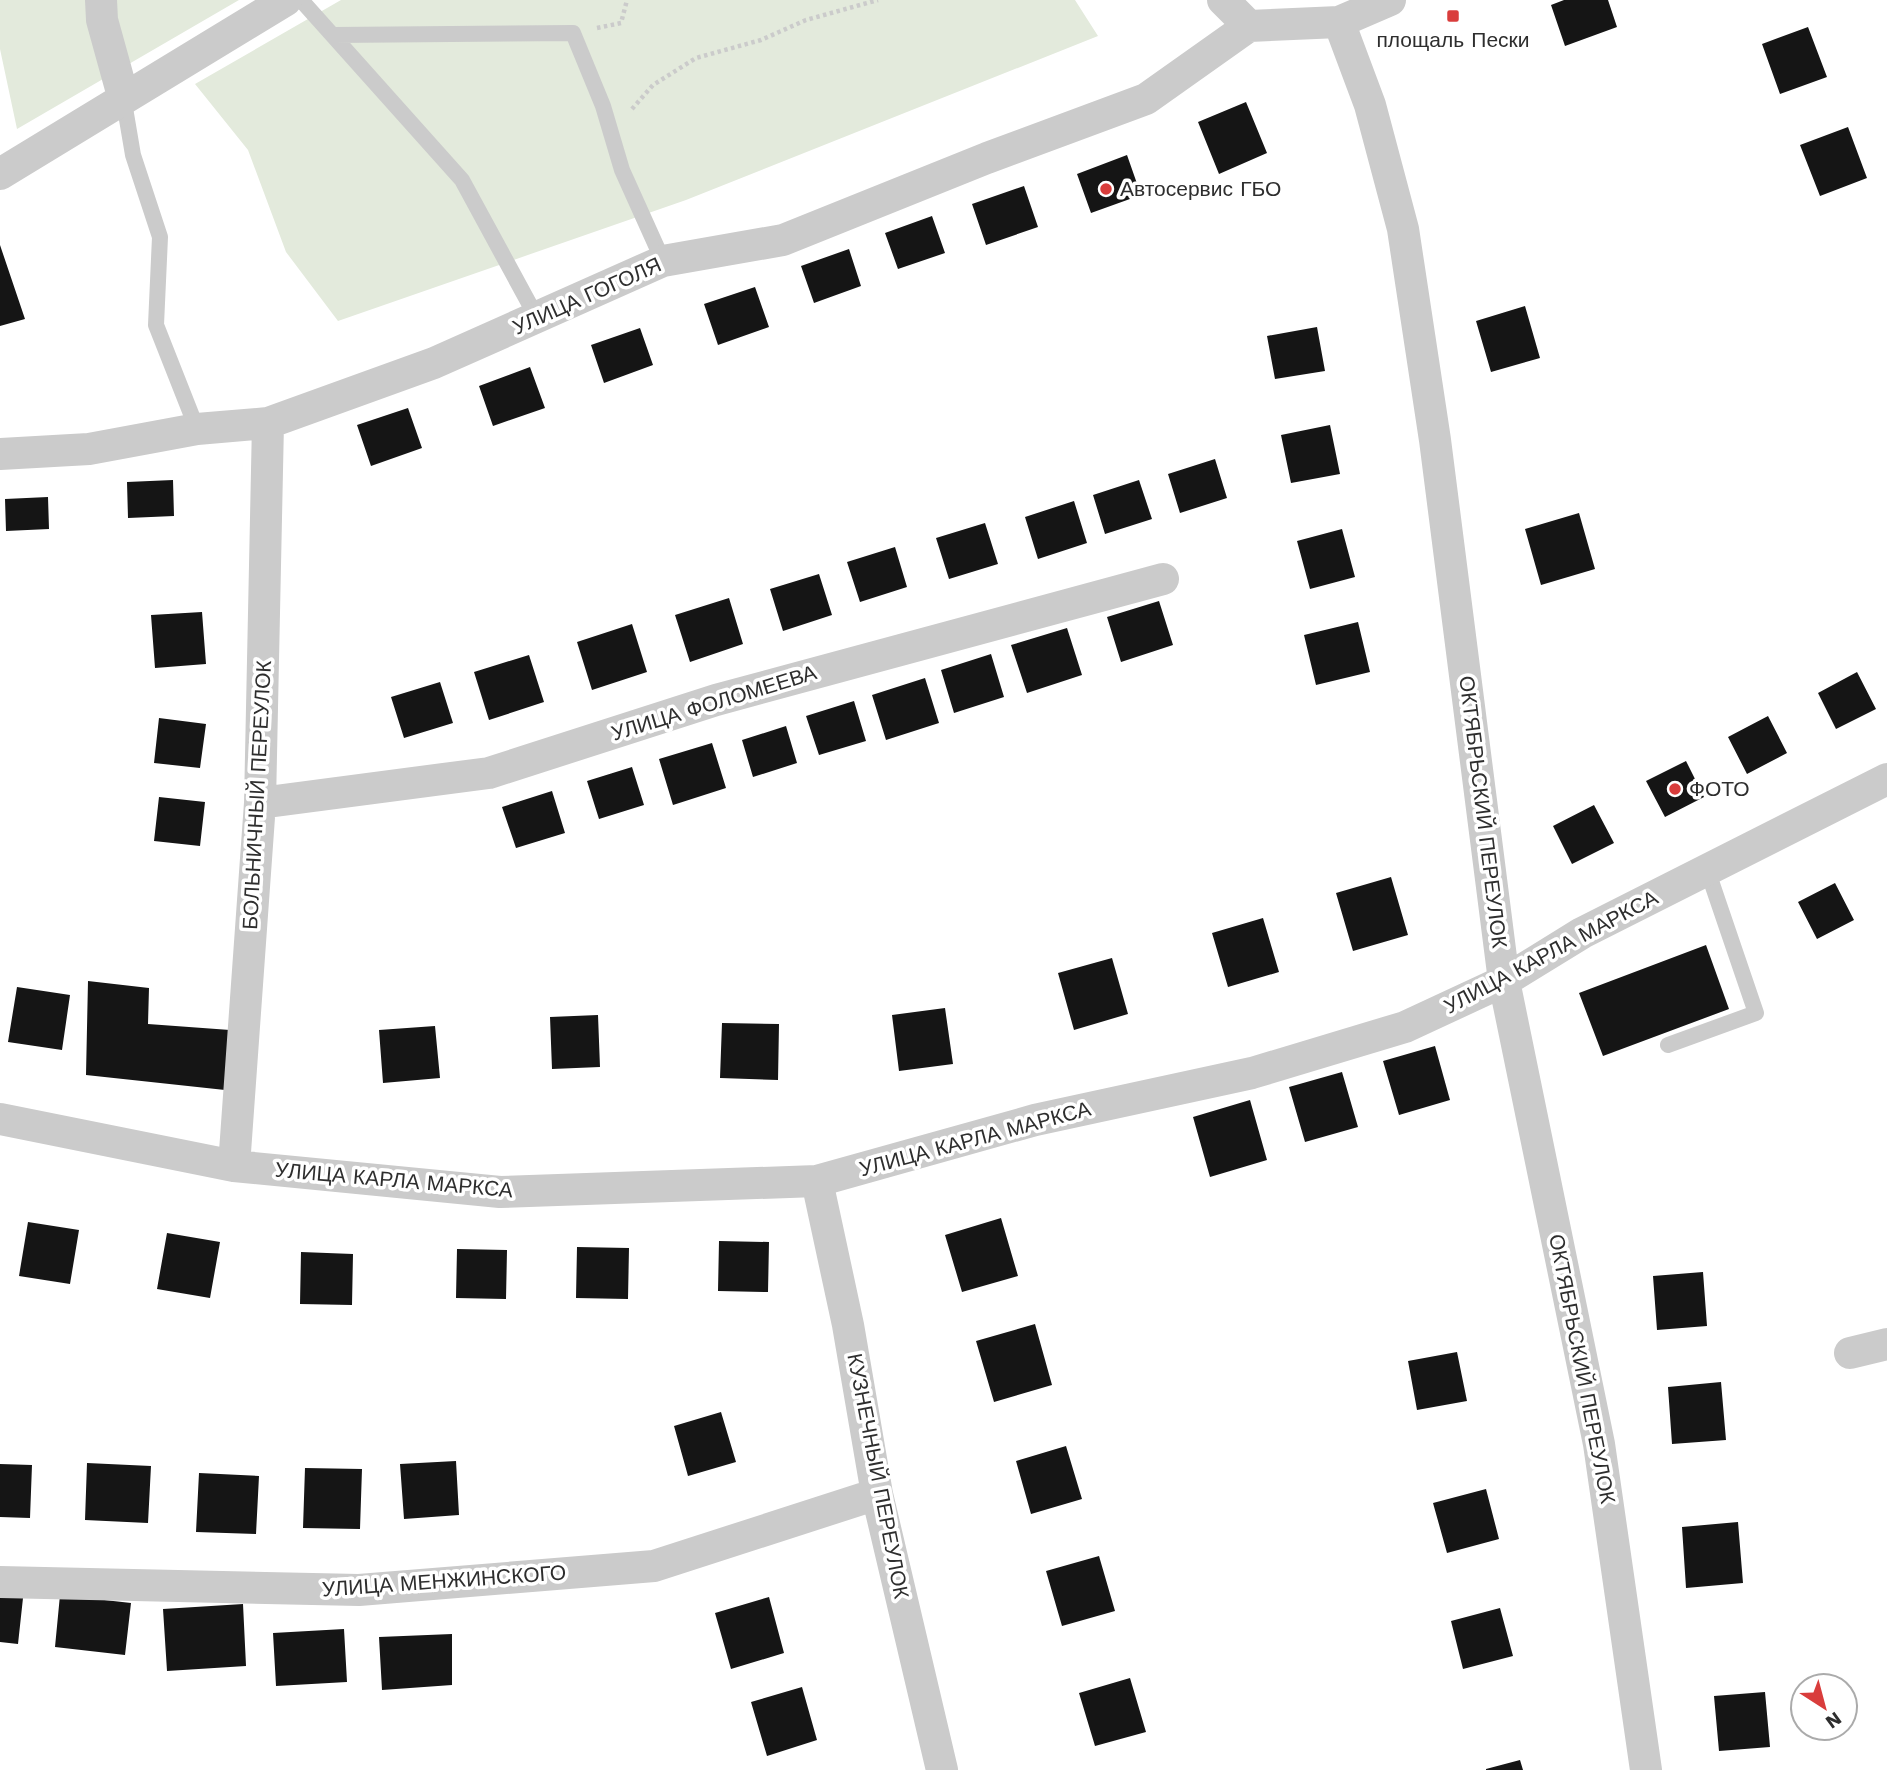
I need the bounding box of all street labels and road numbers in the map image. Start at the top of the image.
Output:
street label: УЛИЦА ГОГОЛЯ [509,252,665,340]
street label: БОЛЬНИЧНЫЙ ПЕРЕУЛОК [237,659,276,930]
street label: УЛИЦА ФОЛОМЕЕВА [608,659,819,746]
street label: ОКТЯБРЬСКИЙ ПЕРЕУЛОК [1454,674,1513,950]
street label: УЛИЦА КАРЛА МАРКСА [1440,885,1662,1019]
street label: УЛИЦА КАРЛА МАРКСА [856,1096,1093,1181]
street label: УЛИЦА КАРЛА МАРКСА [274,1157,514,1202]
street label: ОКТЯБРЬСКИЙ ПЕРЕУЛОК [1544,1232,1621,1507]
street label: КУЗНЕЧНЫЙ ПЕРЕУЛОК [842,1351,915,1601]
street label: УЛИЦА МЕНЖИНСКОГО [321,1560,567,1602]

